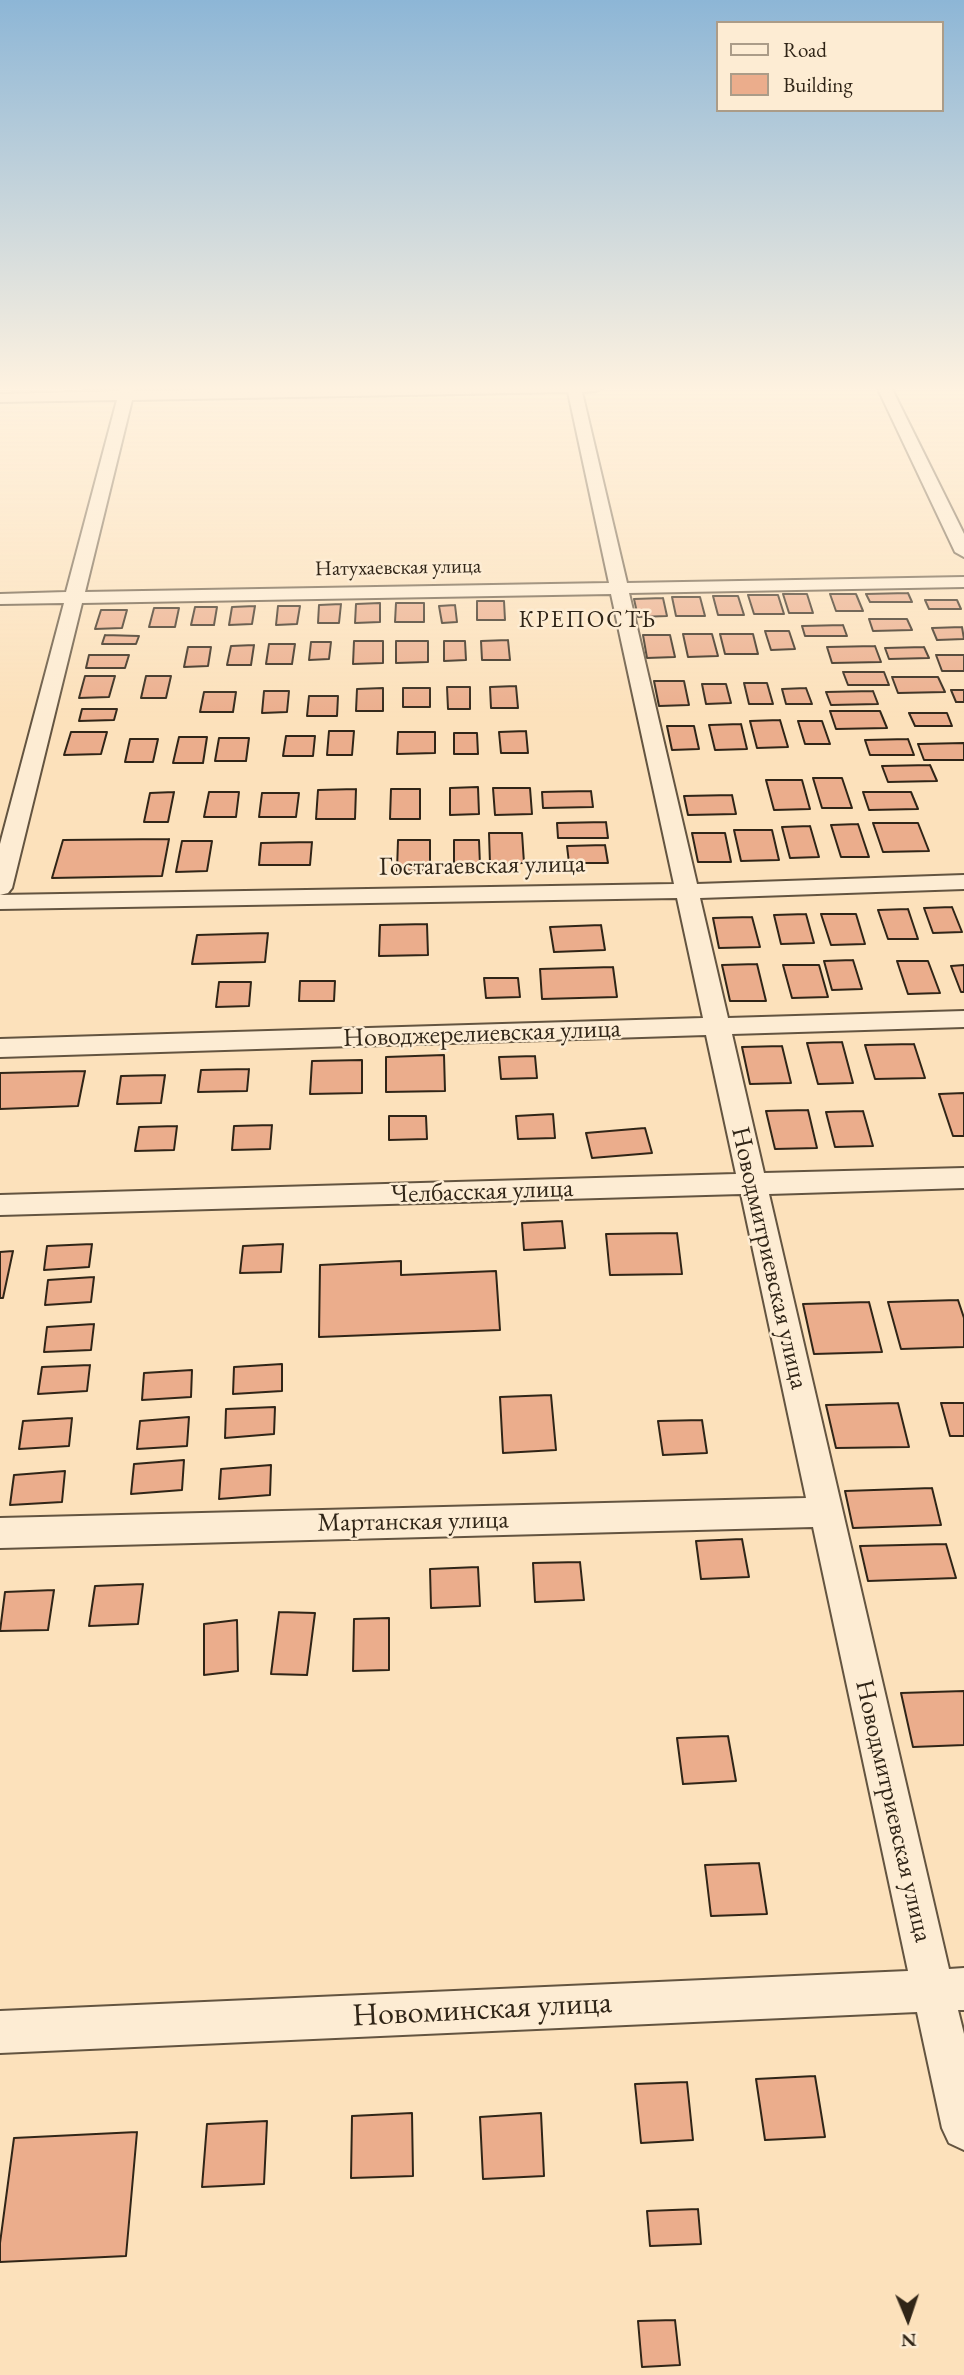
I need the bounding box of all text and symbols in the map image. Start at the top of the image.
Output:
legend [716,21,943,112]
text: Road [783,36,827,63]
text: Building [783,71,853,98]
street label: Натухаевская улица [315,554,481,582]
district label: КРЕПОСТЬ [520,607,656,635]
street label: Гостагаевская улица [379,849,585,883]
street label: Новоджерелиевская улица [343,1014,621,1054]
street label: Новодмитриевская улица [724,1124,814,1392]
street label: Челбасская улица [390,1173,574,1211]
street label: Мартанская улица [317,1505,509,1539]
street label: Новодмитриевская улица [848,1677,938,1945]
street label: Новоминская улица [351,1984,613,2036]
north arrow [873,2284,943,2354]
text: N [901,2328,917,2353]

